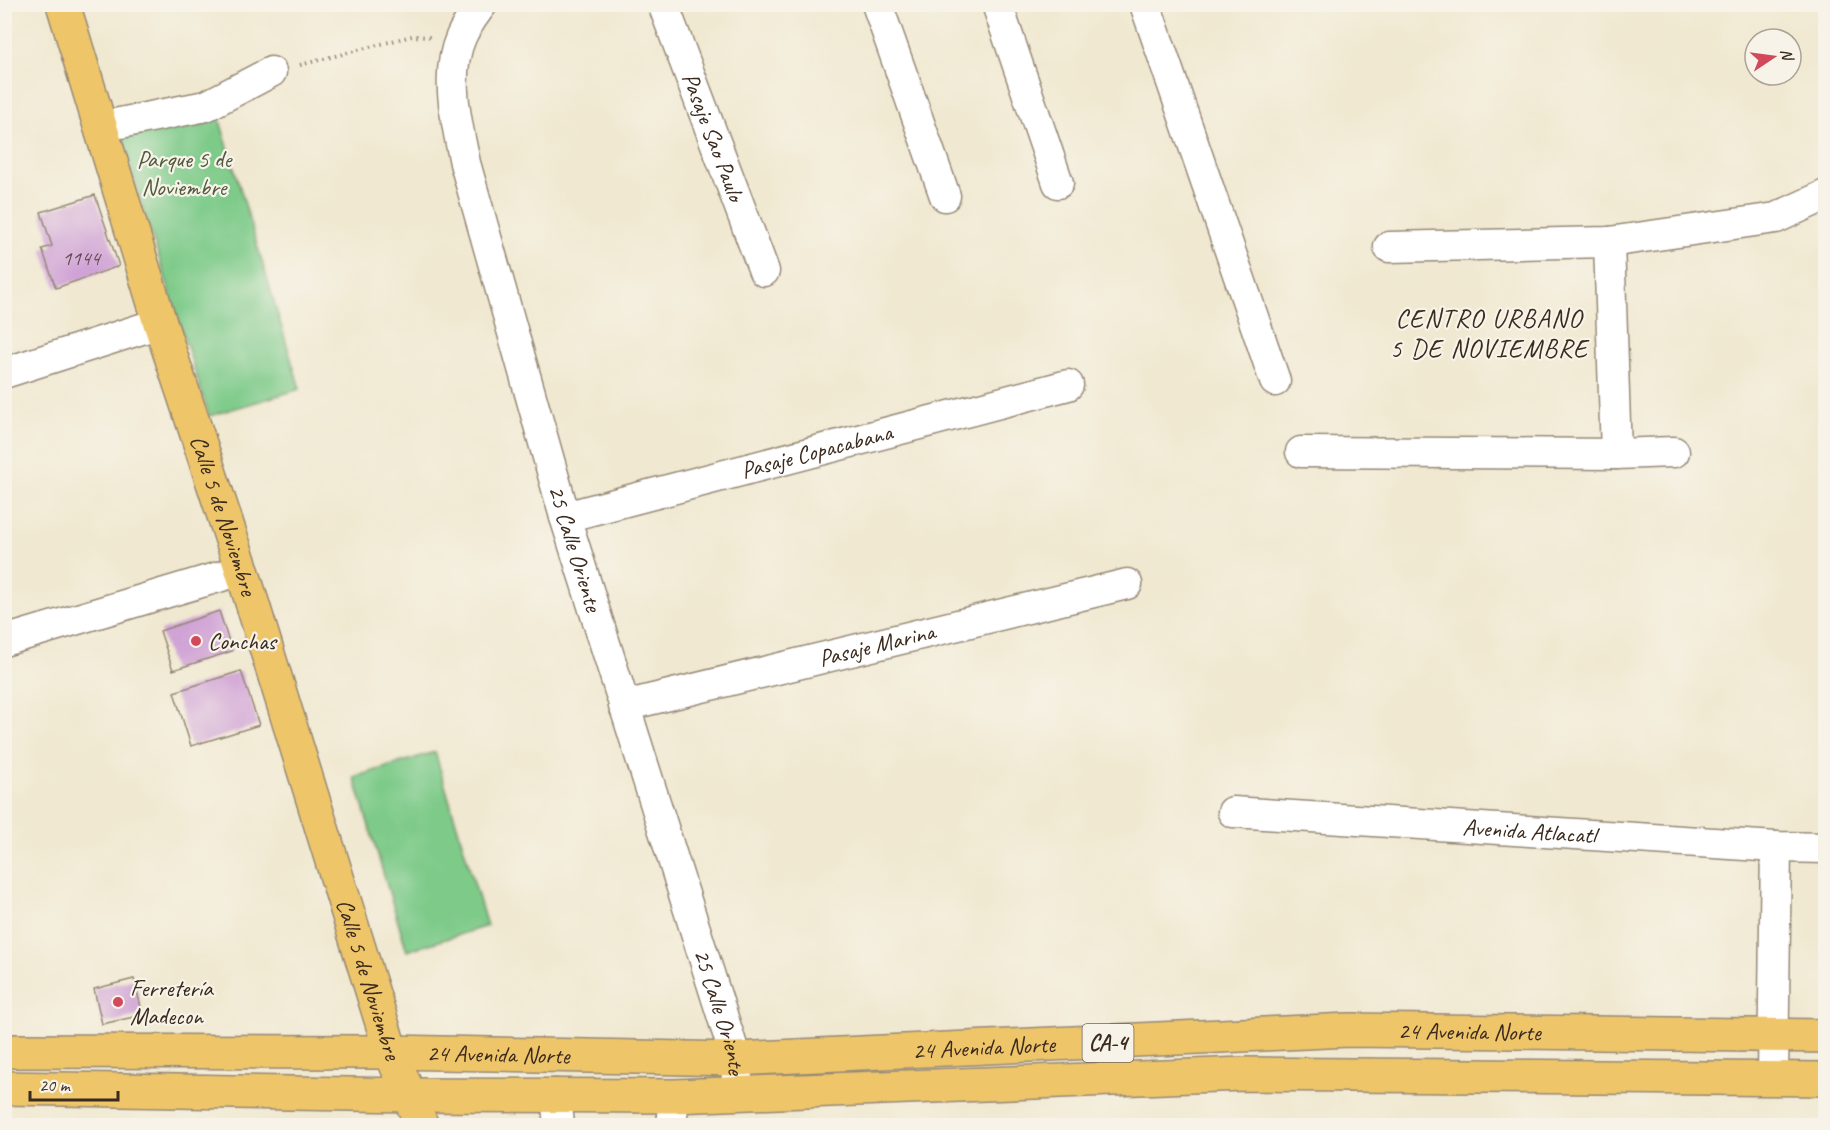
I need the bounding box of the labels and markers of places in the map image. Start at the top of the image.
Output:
place label: Conchas [208,626,279,656]
marker: Conchas [189,634,203,648]
place label: Ferretería Madecon [130,973,214,1031]
marker: Ferretería Madecon [111,995,125,1009]

